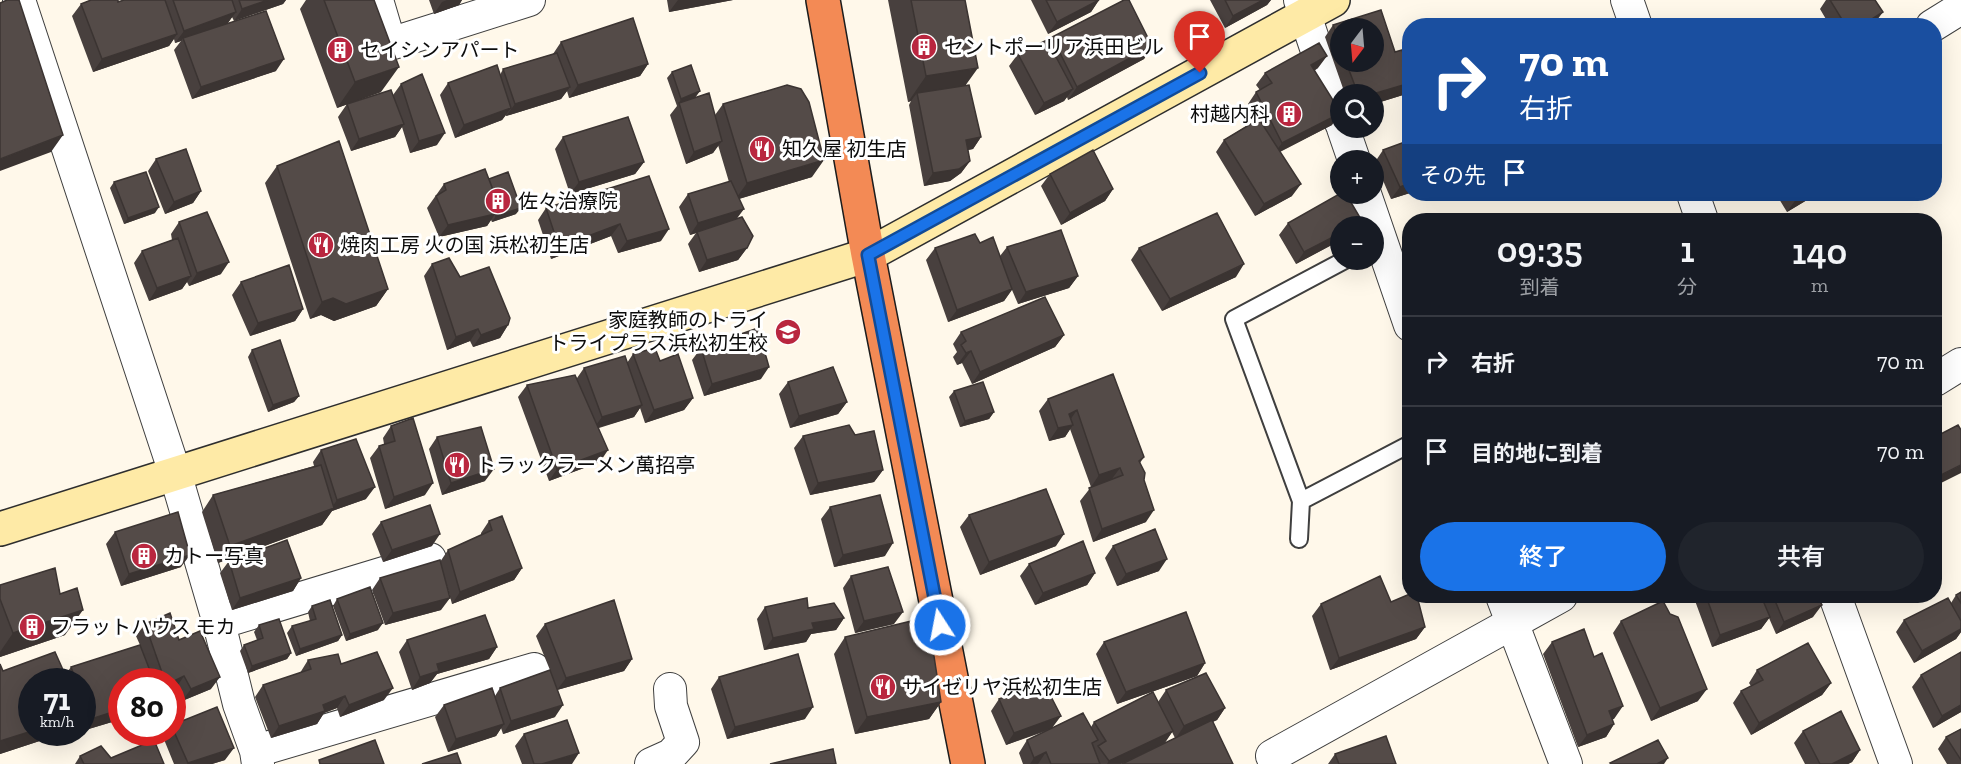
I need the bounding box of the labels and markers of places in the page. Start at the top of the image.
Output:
pin [1174,11,1225,73]
building icon: セントポーリア浜田ビル [909,32,939,62]
building icon: セイシンアパート [325,35,355,65]
place label: セントポーリア浜田ビル [944,35,1164,59]
place label: セイシンアパート [360,38,520,62]
building icon: 村越内科 [1274,99,1304,129]
place label: 村越内科 [1190,102,1270,126]
restaurant icon: 知久屋 初生店 [747,134,777,164]
place label: 知久屋 初生店 [782,137,907,161]
building icon: 佐々治療院 [483,186,513,216]
place label: 佐々治療院 [518,189,618,213]
restaurant icon: 焼肉工房 火の国 浜松初生店 [306,230,336,260]
place label: 焼肉工房 火の国 浜松初生店 [340,233,589,257]
place label: 家庭教師のトライ トライプラス浜松初生校 [548,308,768,355]
school or university icon: 家庭教師のトライ トライプラス浜松初生校 [773,317,803,347]
restaurant icon: トラックラーメン萬招亭 [442,450,472,480]
place label: トラックラーメン萬招亭 [476,453,695,477]
building icon: カトー写真 [129,541,159,571]
place label: カトー写真 [164,544,264,568]
building icon: フラットハウス モカ [17,612,47,642]
place label: フラットハウス モカ [51,615,236,639]
restaurant icon: サイゼリヤ浜松初生店 [868,672,898,702]
place label: サイゼリヤ浜松初生店 [902,675,1102,699]

